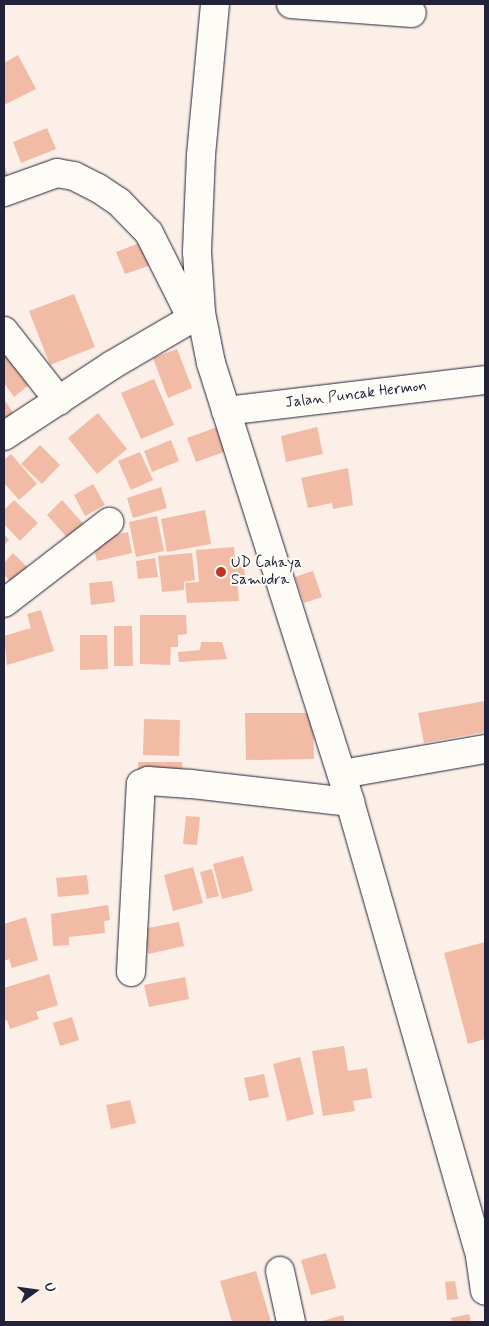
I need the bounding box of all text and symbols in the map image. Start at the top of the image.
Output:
street label: Jalan Puncak Hermon [283,377,429,413]
place label: UD Cahaya Samudra [231,554,305,589]
marker: UD Cahaya Samudra [215,566,227,578]
north arrow [10,1266,60,1316]
text: U [40,1281,59,1294]

